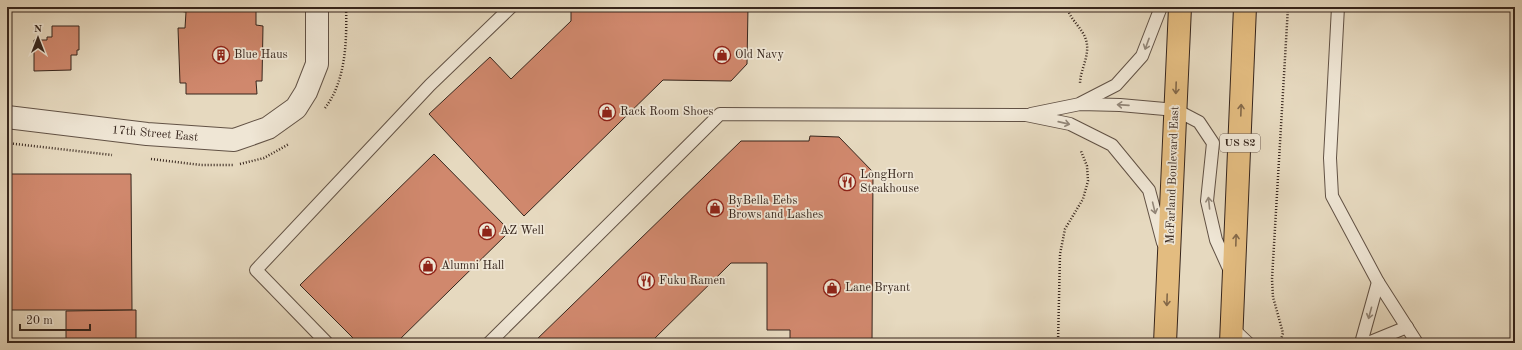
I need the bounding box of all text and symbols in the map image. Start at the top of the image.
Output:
north arrow [18,18,58,58]
text: N [34,24,43,35]
one-way arrow [1142,37,1150,49]
building icon: Blue Haus [211,45,231,65]
shop icon: Old Navy [712,45,732,65]
place label: Blue Haus [234,49,288,61]
place label: Old Navy [735,49,784,61]
one-way arrow [1173,81,1180,94]
shop icon: Rack Room Shoes [597,102,617,122]
one-way arrow [1117,102,1130,109]
one-way arrow [1237,104,1245,117]
place label: Rack Room Shoes [620,106,713,118]
street label: McFarland Boulevard East [1165,106,1181,244]
one-way arrow [1057,119,1070,127]
street label: 17th Street East [111,124,199,144]
road number: US 82 [1220,134,1260,152]
place label: LongHorn Steakhouse [860,169,919,195]
restaurant icon: LongHorn Steakhouse [837,172,857,192]
place label: ByBella Eebs Brows and Lashes [728,195,823,221]
one-way arrow [1205,197,1212,210]
shop icon: ByBella Eebs Brows and Lashes [705,198,725,218]
one-way arrow [1150,201,1158,214]
shop icon: AZ Well [477,221,497,241]
place label: AZ Well [500,225,544,237]
one-way arrow [1232,234,1239,247]
shop icon: Alumni Hall [418,256,438,276]
place label: Alumni Hall [441,260,504,272]
restaurant icon: Fuku Ramen [636,271,656,291]
place label: Fuku Ramen [659,275,726,287]
shop icon: Lane Bryant [822,278,842,298]
place label: Lane Bryant [845,282,910,294]
one-way arrow [1164,293,1171,306]
scale bar [20,306,90,332]
one-way arrow [1366,306,1373,319]
text: 20 m [26,315,53,327]

